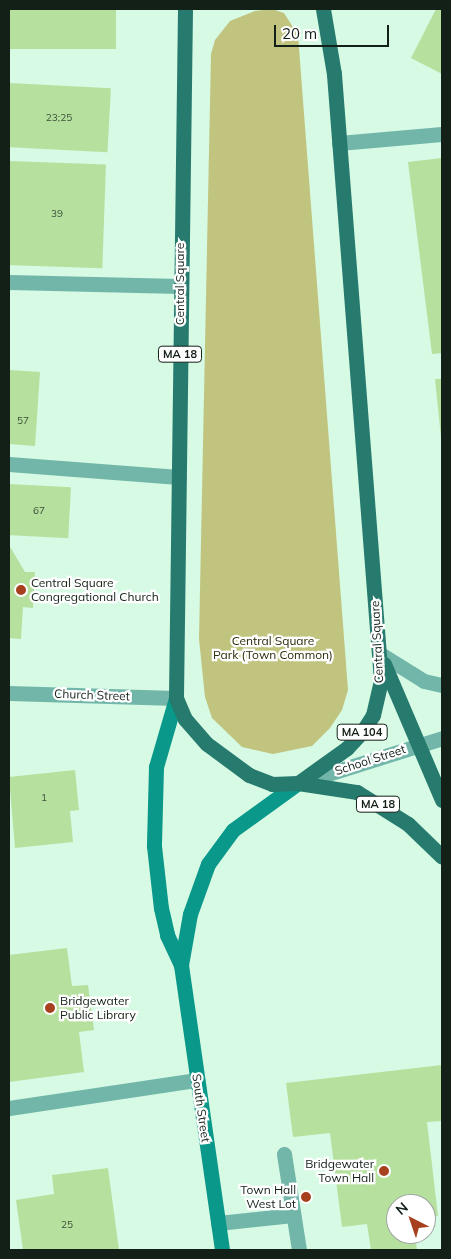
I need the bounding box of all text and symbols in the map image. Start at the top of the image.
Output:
scale bar [276,15,391,47]
text: 20 m [282,24,317,43]
house number: 23;25 [46,112,72,124]
house number: 39 [51,208,63,220]
street label: Central Square [173,243,187,325]
road number: MA 18 [158,346,202,362]
house number: 57 [17,415,29,427]
house number: 67 [33,505,45,517]
place label: Central Square Congregational Church [31,576,159,604]
marker: Central Square Congregational Church [15,584,27,596]
street label: Central Square [368,600,386,684]
park label: Central Square Park (Town Common) [213,634,333,662]
street label: Church Street [54,686,130,704]
road number: MA 104 [336,724,388,740]
street label: School Street [333,742,407,778]
house number: 1 [41,792,47,804]
road number: MA 18 [356,796,400,812]
place label: Bridgewater Public Library [60,994,136,1022]
marker: Bridgewater Public Library [44,1002,56,1014]
street label: South Street [189,1073,213,1143]
place label: Bridgewater Town Hall [305,1157,374,1185]
marker: Bridgewater Town Hall [378,1165,390,1177]
place label: Town Hall West Lot [240,1183,296,1211]
marker: Town Hall West Lot [300,1191,312,1203]
north arrow [386,1194,436,1244]
text: N [392,1198,412,1219]
house number: 25 [61,1219,73,1231]

